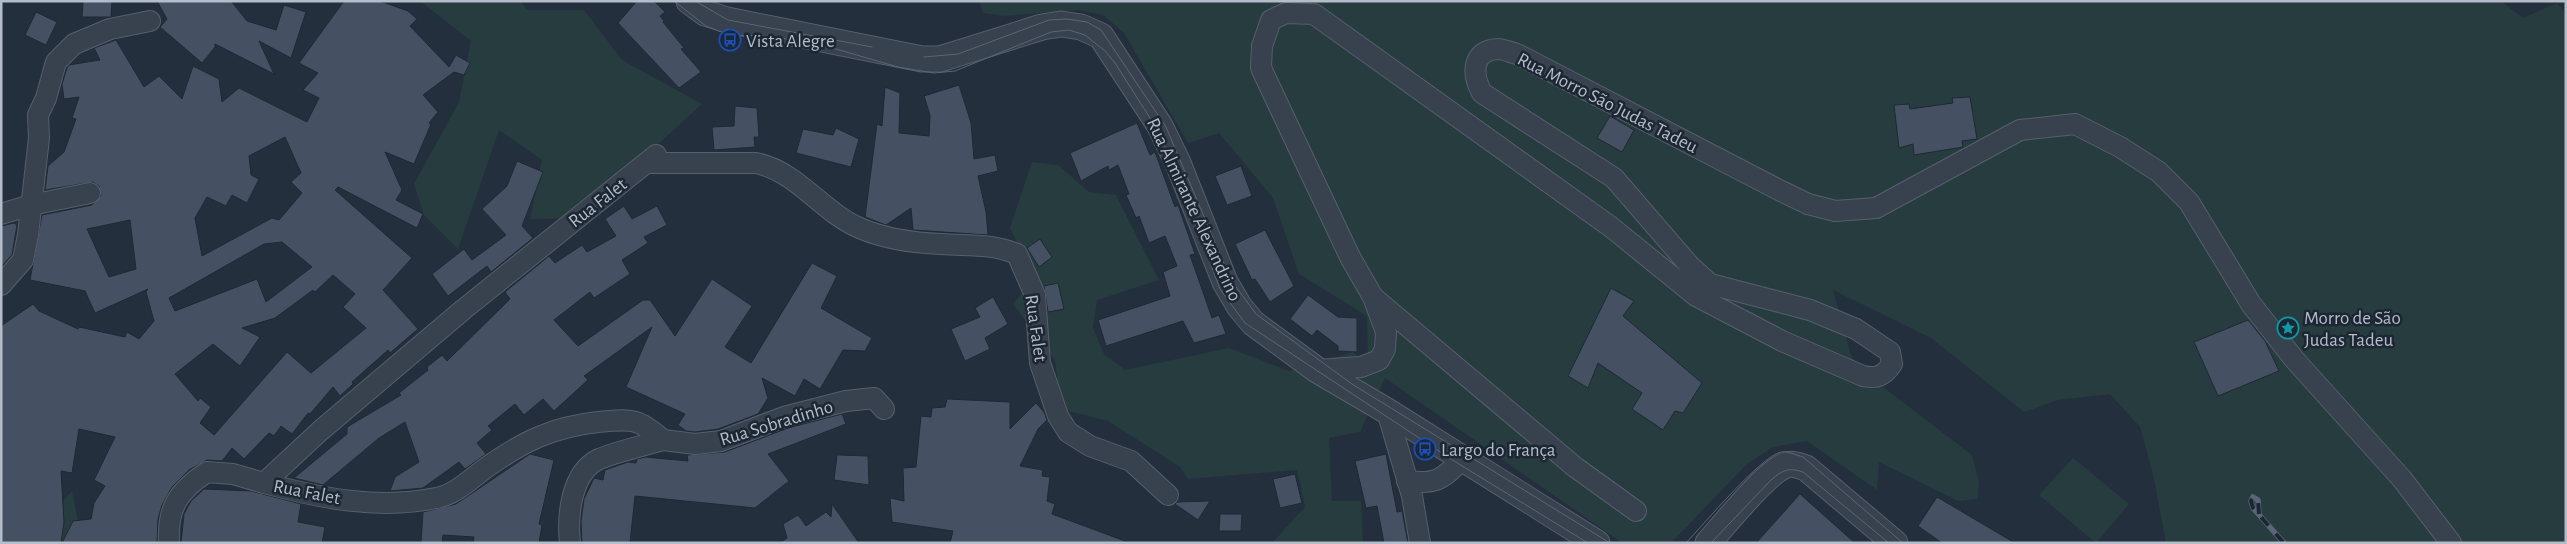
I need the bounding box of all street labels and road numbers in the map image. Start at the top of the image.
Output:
street label: Rua Morro São Judas Tadeu [1514,50,1701,157]
street label: Rua Almirante Alexandrino [1143,115,1244,304]
street label: Rua Falet [565,175,630,232]
street label: Rua Falet [1021,293,1050,363]
street label: Rua Sobradinho [718,397,835,450]
street label: Rua Falet [272,477,342,508]

